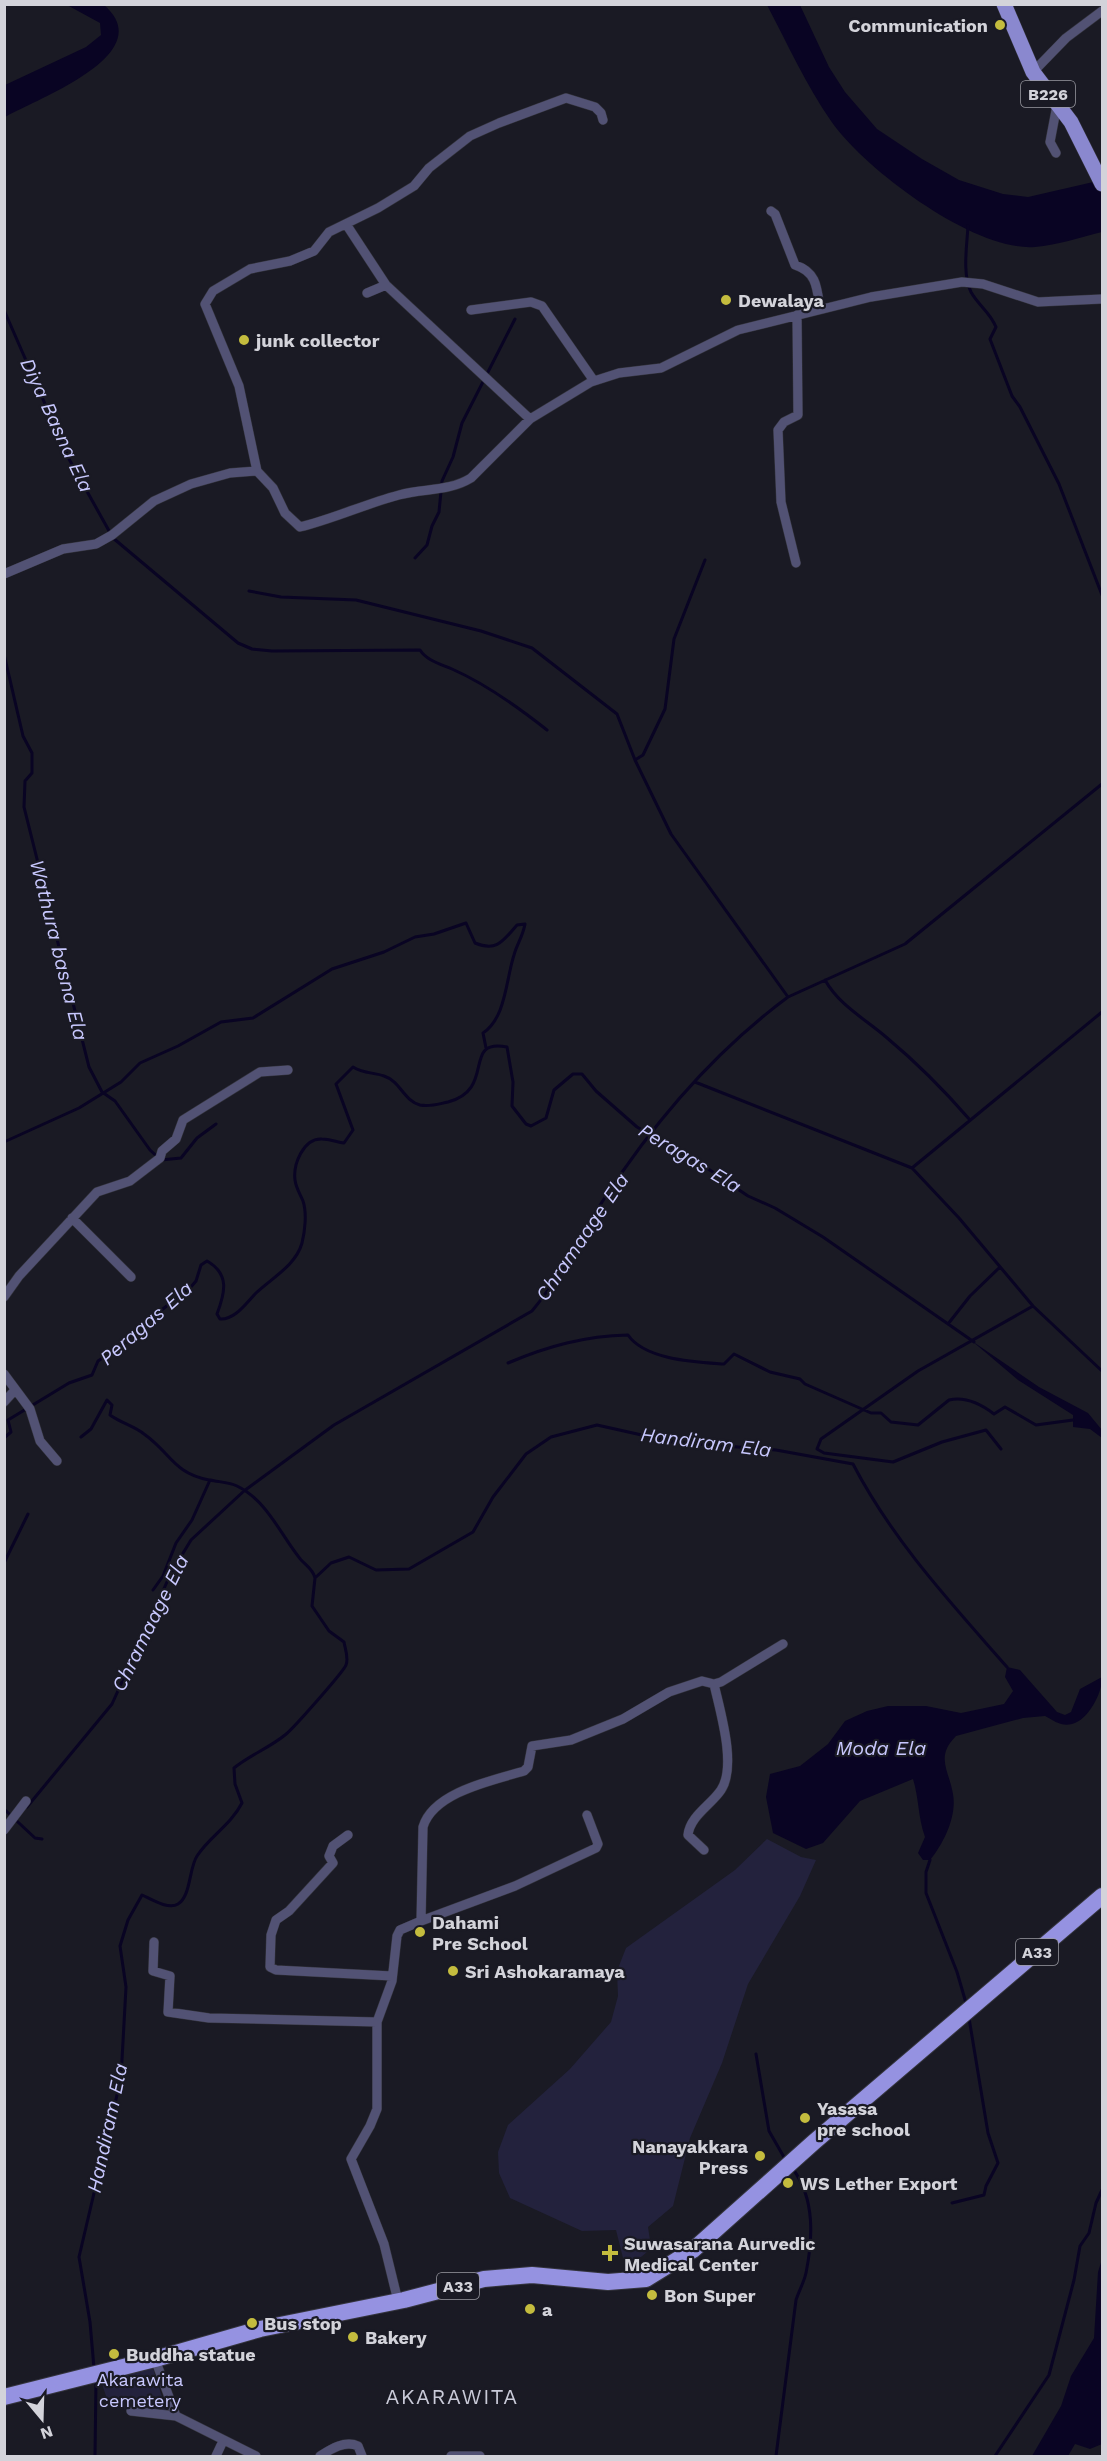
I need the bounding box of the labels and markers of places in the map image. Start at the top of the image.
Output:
place label: Communication [848,15,988,36]
marker: Communication [993,18,1007,32]
place label: Dewalaya [738,290,824,311]
marker: Dewalaya [719,293,733,307]
place label: junk collector [254,330,380,351]
marker: junk collector [237,333,251,347]
place label: Dahami Pre School [432,1912,528,1954]
marker: Dahami Pre School [413,1925,427,1939]
place label: Sri Ashokaramaya [465,1961,625,1982]
marker: Sri Ashokaramaya [446,1964,460,1978]
place label: Yasasa pre school [817,2098,910,2140]
marker: Yasasa pre school [798,2111,812,2125]
place label: Nanayakkara Press [632,2136,749,2178]
marker: Nanayakkara Press [753,2149,767,2163]
place label: WS Lether Export [800,2173,958,2194]
marker: WS Lether Export [781,2176,795,2190]
place label: Suwasarana Aurvedic Medical Center [624,2233,816,2275]
marker: Suwasarana Aurvedic Medical Center [601,2244,619,2262]
place label: Bon Super [664,2285,756,2306]
marker: Bon Super [645,2288,659,2302]
place label: a [542,2299,553,2320]
marker: a [523,2302,537,2316]
place label: Bus stop [264,2313,342,2334]
marker: Bus stop [245,2316,259,2330]
place label: Bakery [365,2327,428,2348]
marker: Bakery [346,2330,360,2344]
place label: Buddha statue [126,2344,256,2365]
marker: Buddha statue [107,2347,121,2361]

